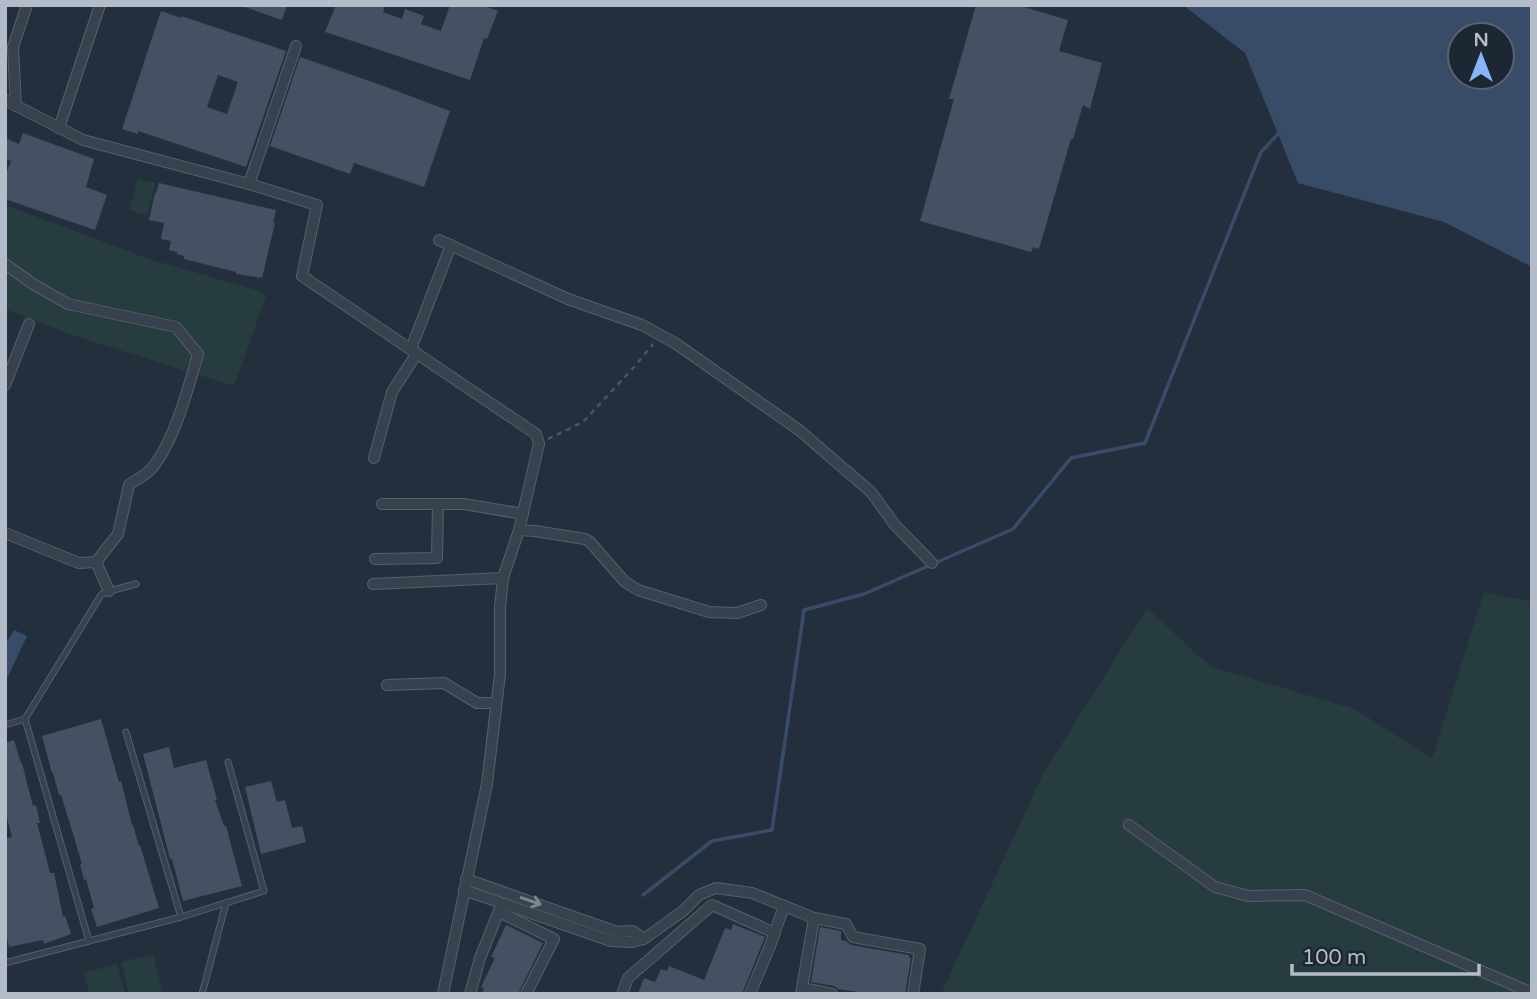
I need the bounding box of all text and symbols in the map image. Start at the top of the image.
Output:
north arrow [1446,21,1516,91]
text: N [1473,29,1489,51]
one-way arrow [519,896,541,908]
scale bar [1292,932,1479,976]
text: 100 m [1302,945,1366,970]

